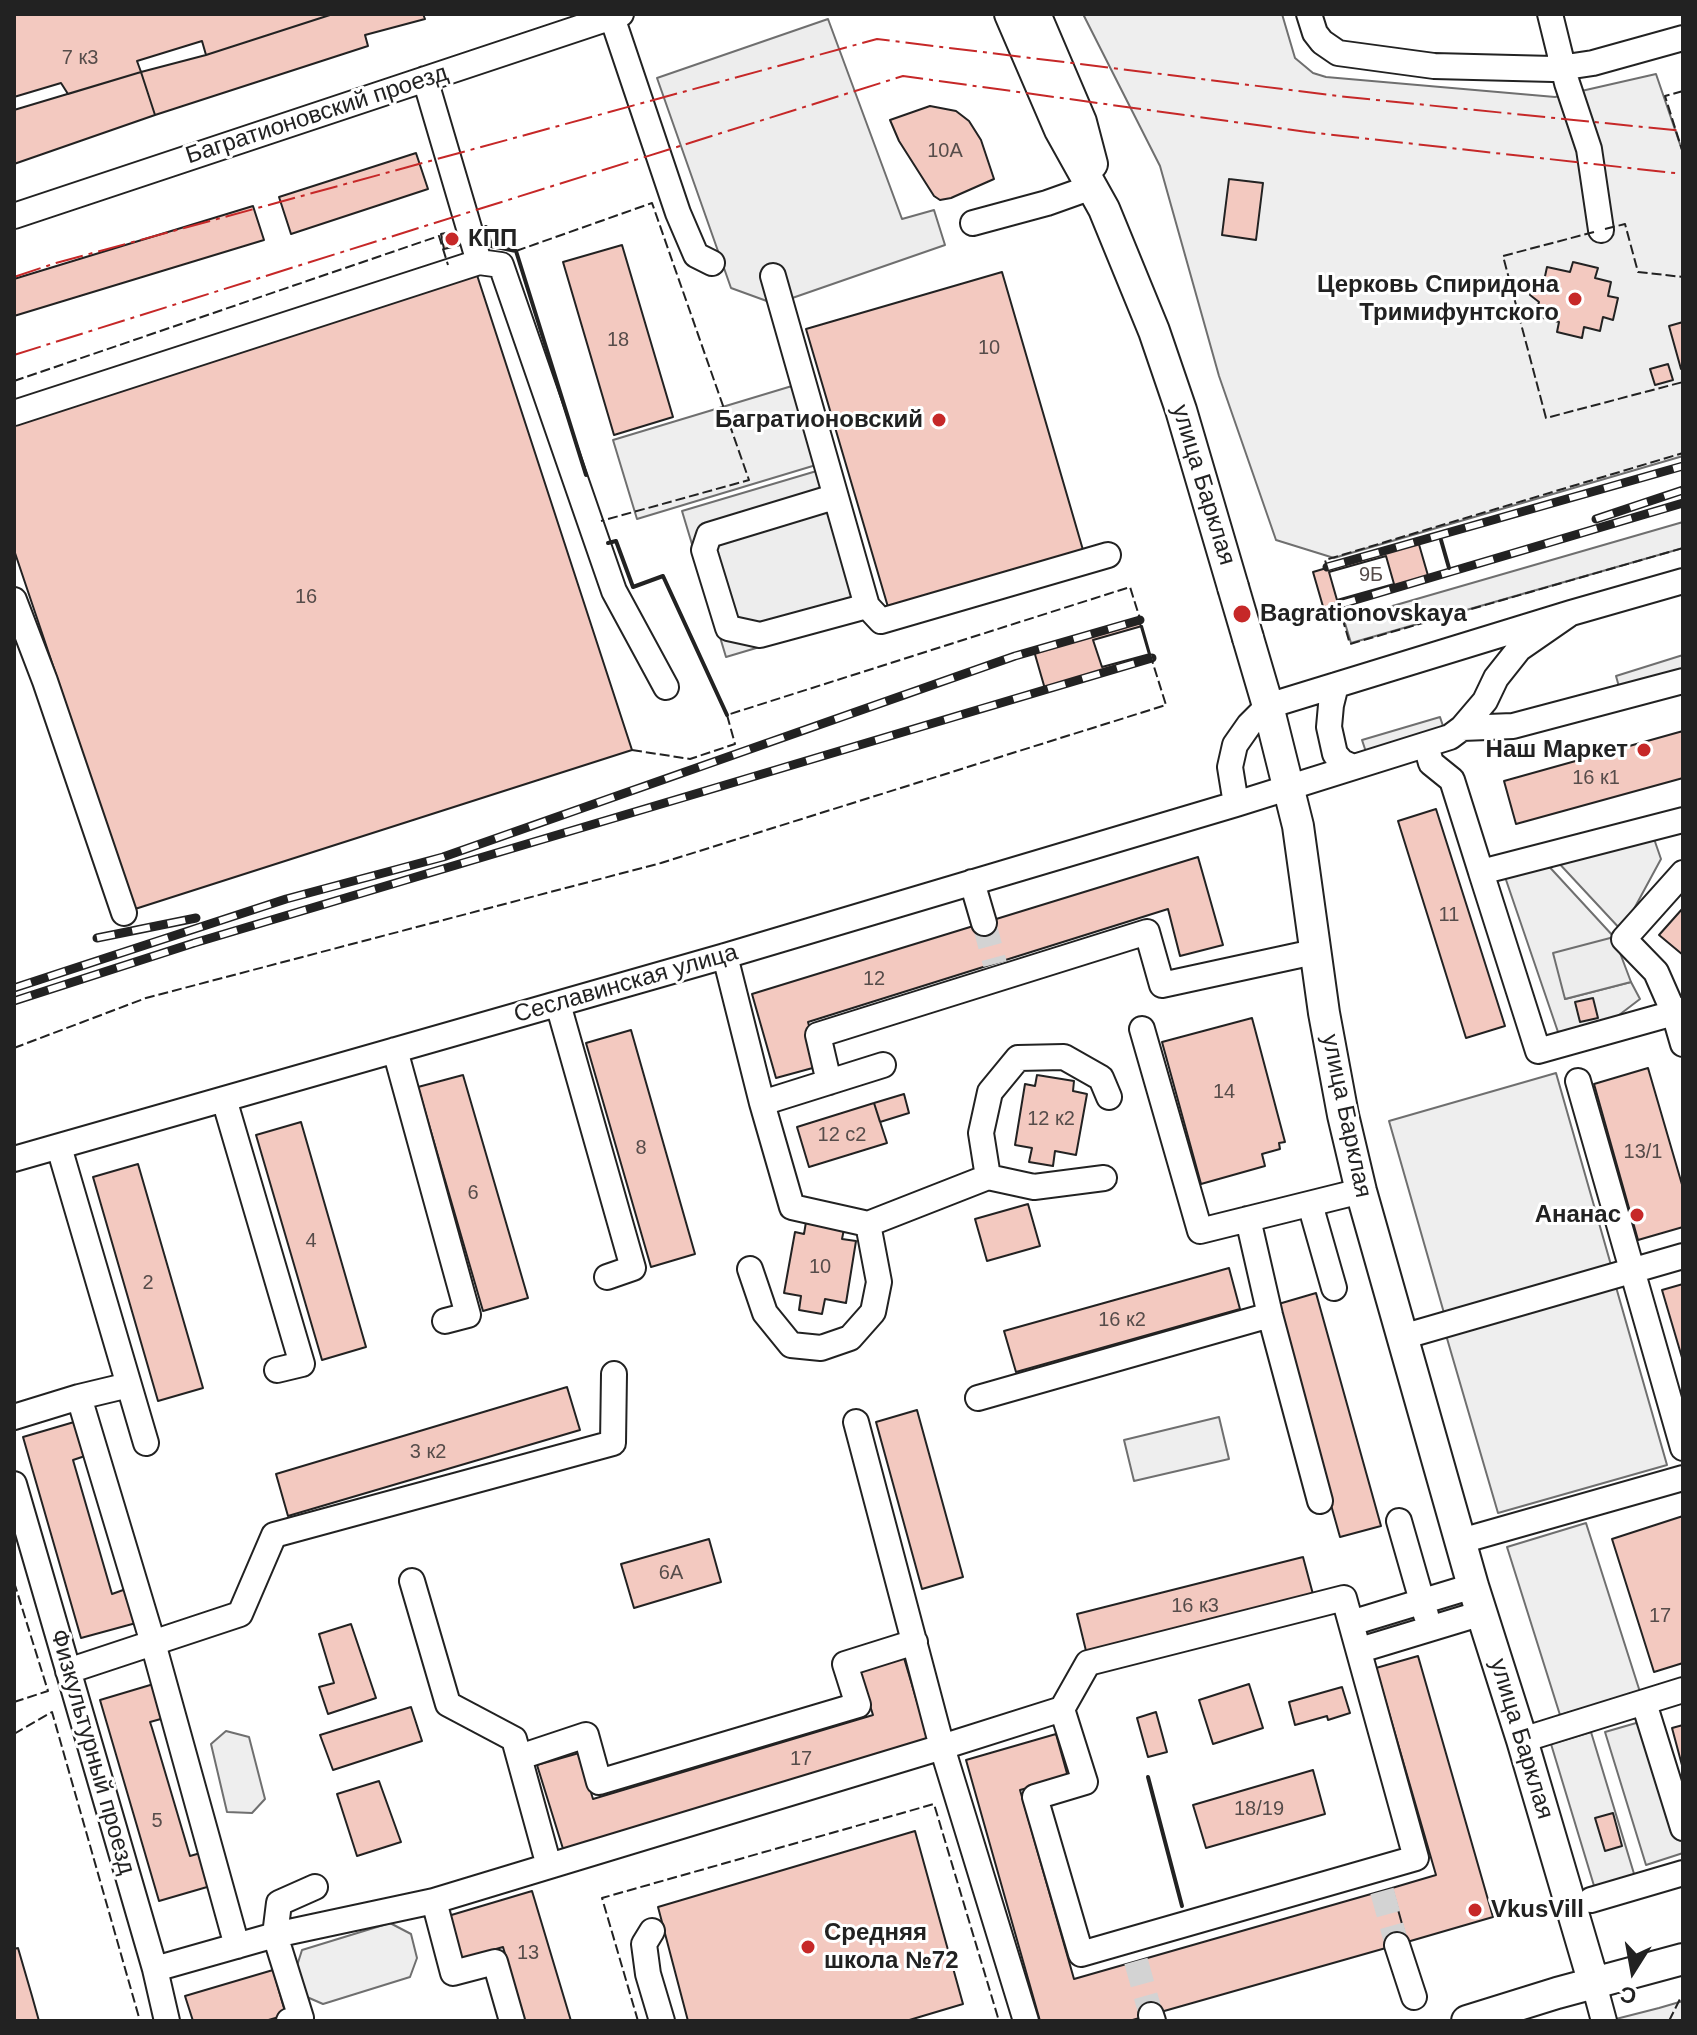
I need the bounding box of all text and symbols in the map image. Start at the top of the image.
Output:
house number: 7 к3 [62,46,98,70]
street label: Багратионовский проезд [182,59,452,171]
house number: 10А [927,139,963,163]
place label: КПП [468,225,517,253]
marker: КПП [443,230,461,248]
place label: Церковь Спиридона Тримифунтского [1317,271,1559,327]
marker: Церковь Спиридона Тримифунтского [1566,290,1584,308]
house number: 18 [607,328,629,352]
house number: 10 [978,336,1000,360]
street label: улица Барклая [1165,401,1241,569]
place label: Багратионовский [715,406,923,434]
marker: Багратионовский [930,411,948,429]
house number: 9Б [1359,563,1383,587]
house number: 16 [295,585,317,609]
place label: Bagrationovskaya [1260,600,1467,628]
marker: Bagrationovskaya [1231,603,1253,625]
place label: Наш Маркет [1486,736,1628,764]
marker: Наш Маркет [1635,741,1653,759]
house number: 16 к1 [1572,766,1620,790]
house number: 11 [1439,903,1459,927]
street label: Сеславинская улица [511,938,741,1030]
house number: 12 [863,967,885,991]
street label: улица Барклая [1315,1032,1377,1200]
house number: 14 [1213,1080,1235,1104]
house number: 12 к2 [1027,1107,1075,1131]
house number: 12 с2 [818,1123,866,1147]
house number: 8 [635,1136,647,1160]
house number: 13/1 [1624,1140,1662,1164]
house number: 6 [467,1181,479,1205]
place label: Ананас [1535,1201,1621,1229]
marker: Ананас [1628,1206,1646,1224]
house number: 4 [305,1229,317,1253]
house number: 10 [809,1255,831,1279]
house number: 2 [142,1271,154,1295]
house number: 16 к2 [1098,1308,1146,1332]
house number: 3 к2 [410,1440,446,1464]
house number: 6А [659,1561,683,1585]
house number: 16 к3 [1171,1594,1219,1618]
house number: 17 [1649,1604,1671,1628]
street label: Физкультурный проезд [43,1626,141,1878]
street label: улица Барклая [1483,1655,1559,1823]
house number: 17 [790,1747,812,1771]
house number: 18/19 [1234,1797,1284,1821]
house number: 5 [151,1809,163,1833]
place label: VkusVill [1491,1896,1584,1924]
marker: VkusVill [1466,1901,1484,1919]
place label: Средняя школа №72 [824,1919,958,1975]
north arrow [1593,1931,1673,2011]
marker: Средняя школа №72 [799,1938,817,1956]
house number: 13 [517,1941,539,1965]
text: С [1618,1981,1639,2009]

